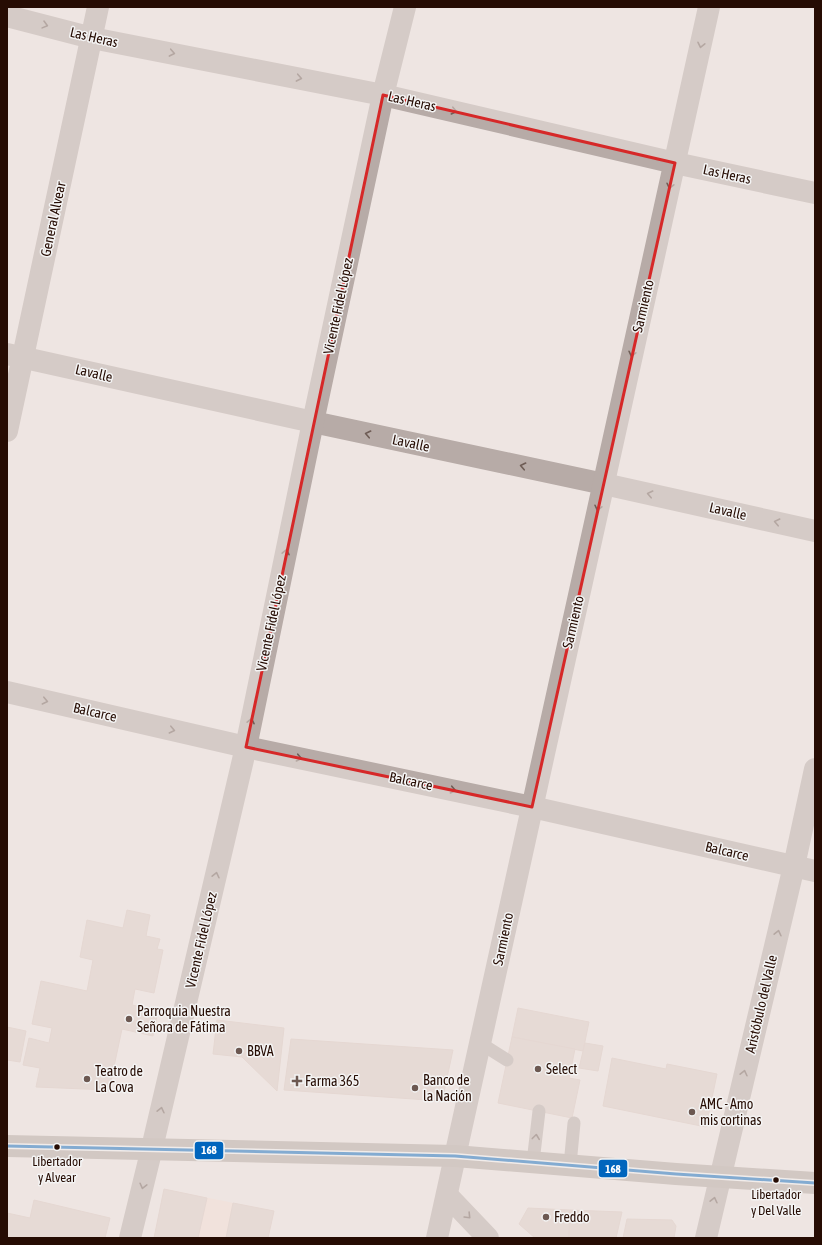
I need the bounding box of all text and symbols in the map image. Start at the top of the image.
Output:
one-way arrow [41,21,48,29]
street label: Las Heras [69,24,120,50]
one-way arrow [697,42,705,48]
one-way arrow [168,49,175,57]
one-way arrow [296,74,302,82]
street label: Las Heras [387,88,438,114]
one-way arrow [451,107,457,115]
street label: Las Heras [702,161,752,187]
street label: General Alvear [37,179,69,258]
one-way arrow [666,183,674,189]
street label: Vicente Fidel López [320,256,356,356]
street label: Sarmiento [629,278,657,334]
one-way arrow [629,350,637,357]
street label: Lavalle [74,361,114,385]
one-way arrow [365,430,372,438]
street label: Lavalle [391,431,431,455]
one-way arrow [520,463,526,471]
one-way arrow [647,490,653,498]
street label: Lavalle [708,499,748,523]
one-way arrow [595,505,603,511]
one-way arrow [774,519,780,527]
one-way arrow [281,549,290,555]
street label: Vicente Fidel López [253,573,289,673]
street label: Sarmiento [559,594,587,650]
one-way arrow [42,696,48,704]
street label: Balcarce [72,699,118,725]
one-way arrow [247,717,255,724]
one-way arrow [169,725,175,733]
one-way arrow [296,753,302,761]
street label: Balcarce [388,769,434,793]
one-way arrow [450,786,457,794]
street label: Balcarce [704,838,750,864]
one-way arrow [212,871,220,878]
street label: Vicente Fidel López [182,890,220,990]
street label: Sarmiento [490,911,516,967]
one-way arrow [773,930,781,937]
street label: Aristóbulo del Valle [742,953,780,1055]
place label: Parroquia Nuestra Señora de Fátima [137,1003,231,1035]
marker: Parroquia Nuestra Señora de Fátima [124,1014,134,1024]
place label: BBVA [247,1043,274,1059]
marker: BBVA [234,1046,244,1056]
place label: Select [546,1061,577,1077]
place label: Teatro de La Cova [95,1063,143,1095]
marker: Select [533,1064,543,1074]
one-way arrow [740,1070,748,1077]
place label: Banco de la Nación [423,1072,472,1104]
place label: Farma 365 [305,1073,359,1089]
marker: Teatro de La Cova [82,1074,92,1084]
marker: Farma 365 [292,1076,302,1086]
marker: Banco de la Nación [410,1083,420,1093]
place label: AMC - Amo mis cortinas [700,1096,761,1128]
one-way arrow [157,1107,165,1113]
marker: AMC - Amo mis cortinas [687,1107,697,1117]
one-way arrow [531,1134,540,1140]
line badge: 168 [194,1141,224,1160]
marker: Libertador y Alvear [52,1142,62,1152]
text: 168 [201,1144,217,1156]
place label: Libertador y Alvear [32,1154,82,1185]
line badge: 168 [598,1159,628,1178]
text: 168 [605,1163,621,1175]
marker: Libertador y Del Valle [771,1175,781,1185]
one-way arrow [139,1182,148,1189]
place label: Libertador y Del Valle [751,1187,801,1218]
one-way arrow [710,1197,718,1203]
place label: Freddo [554,1209,590,1225]
one-way arrow [463,1211,470,1219]
marker: Freddo [541,1212,551,1222]

